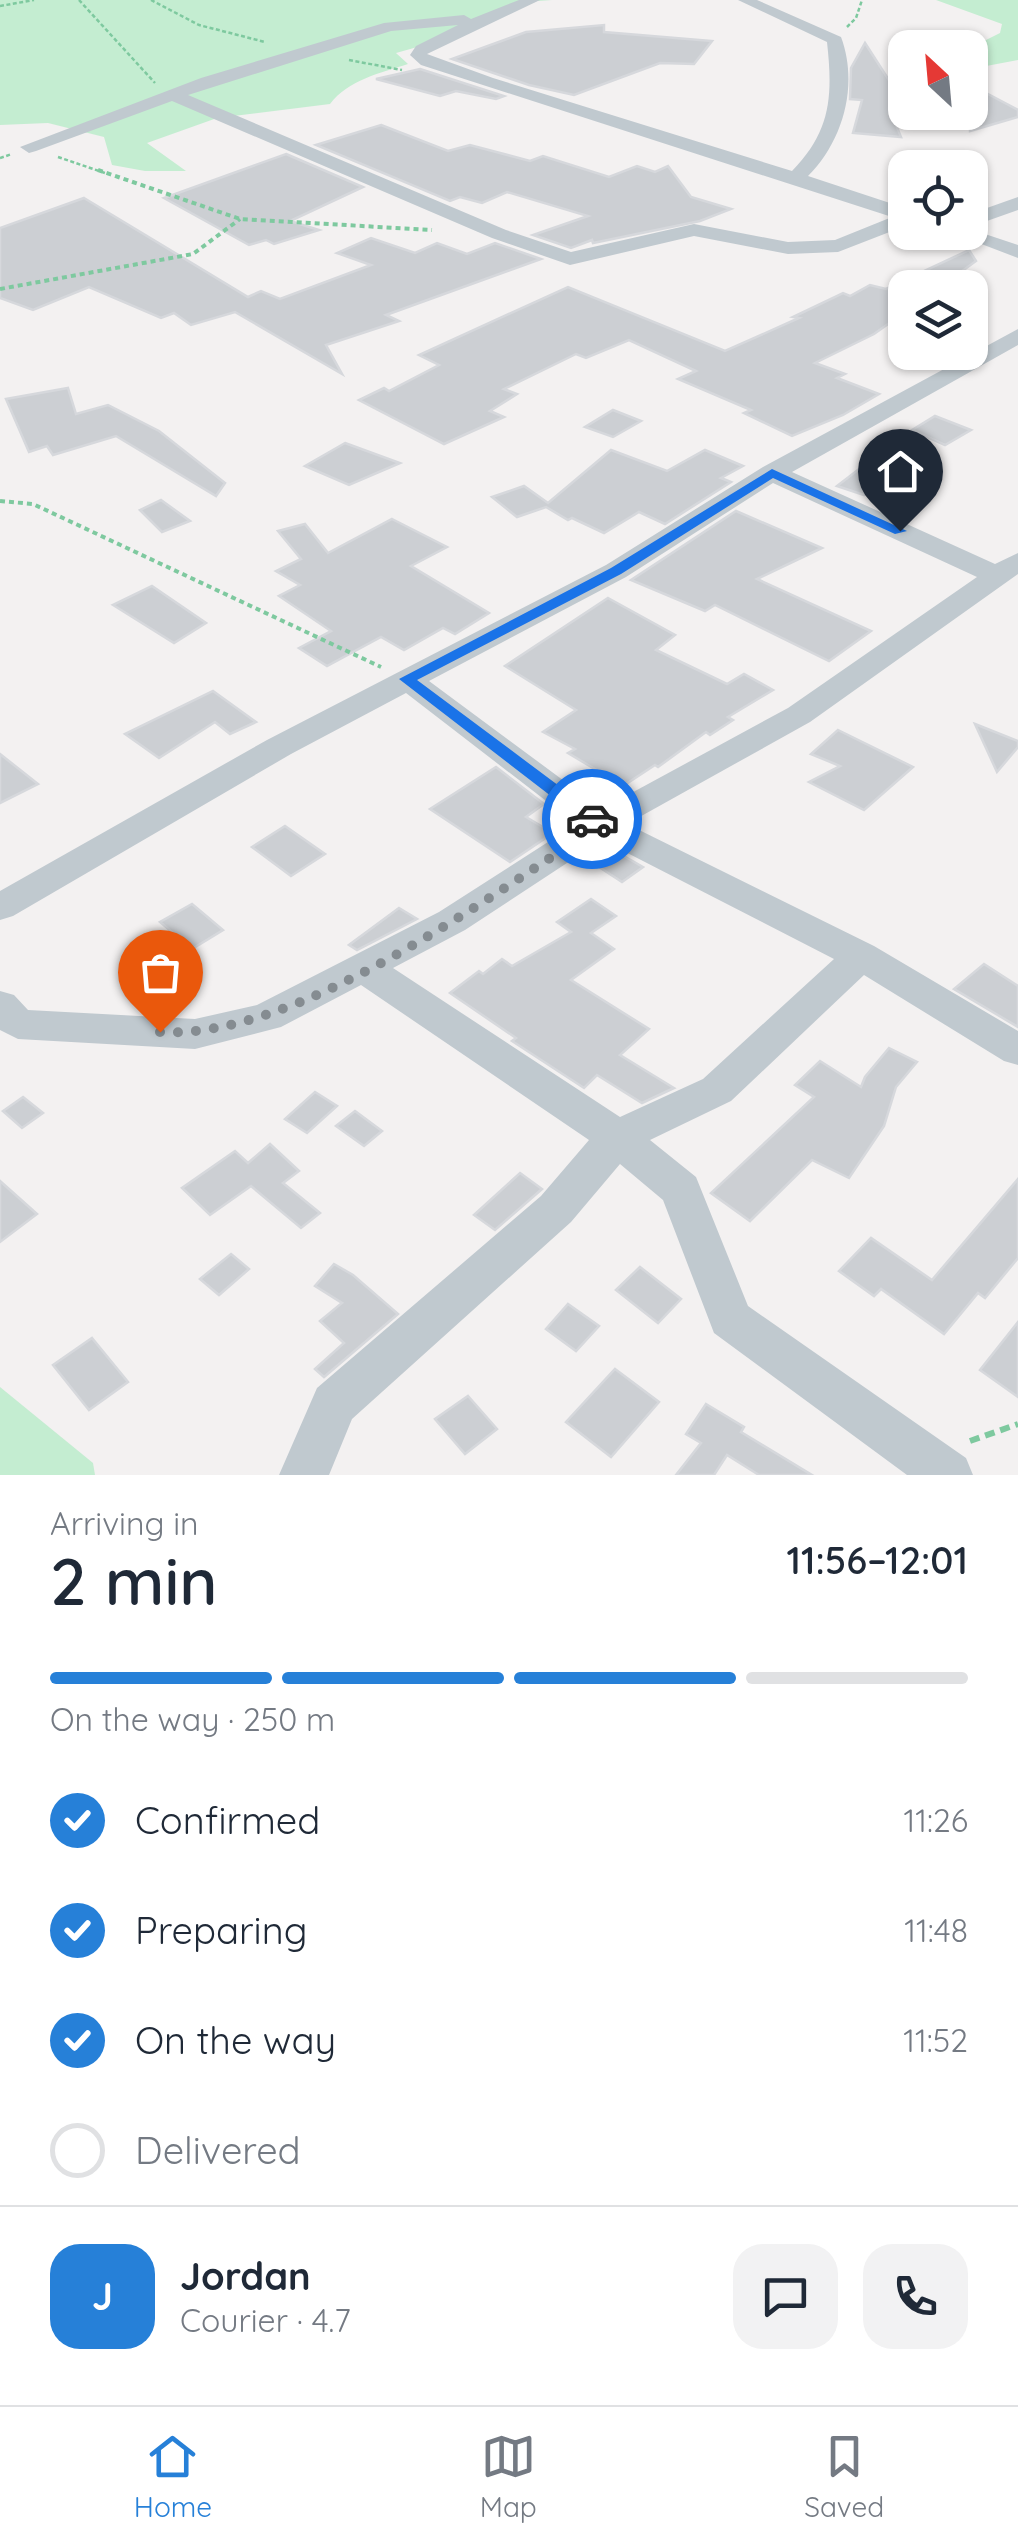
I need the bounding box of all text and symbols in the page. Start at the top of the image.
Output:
north arrow [888,30,988,130]
map controls [888,30,988,370]
button: locate [888,150,988,250]
button: layers [888,270,988,370]
pin [858,429,943,532]
icon: home [873,444,928,499]
courier [542,769,642,869]
icon: car [565,792,620,847]
pin [118,930,203,1033]
icon: bag [133,945,188,1000]
text: Arriving in [50,1503,199,1543]
text: 11:56–12:01 [786,1536,968,1584]
text: 2 min [50,1540,218,1621]
text: On the way · 250 m [50,1699,335,1739]
icon: check [50,1793,105,1848]
text: Confirmed [135,1796,320,1844]
text: 11:26 [903,1800,968,1840]
icon: check [50,1903,105,1958]
text: Preparing [135,1906,307,1954]
text: 11:48 [904,1910,968,1950]
icon: check [50,2013,105,2068]
text: On the way [135,2016,336,2064]
text: 11:52 [903,2020,968,2060]
text: Delivered [135,2126,301,2174]
button: chat [733,2244,838,2349]
button: phone [863,2244,968,2349]
text: Jordan [180,2252,311,2300]
text: J [92,2272,113,2320]
text: Courier · 4.7 [180,2300,351,2340]
tab: Home [134,2429,212,2524]
tab: Map [480,2429,537,2524]
tab: Saved [804,2429,884,2524]

